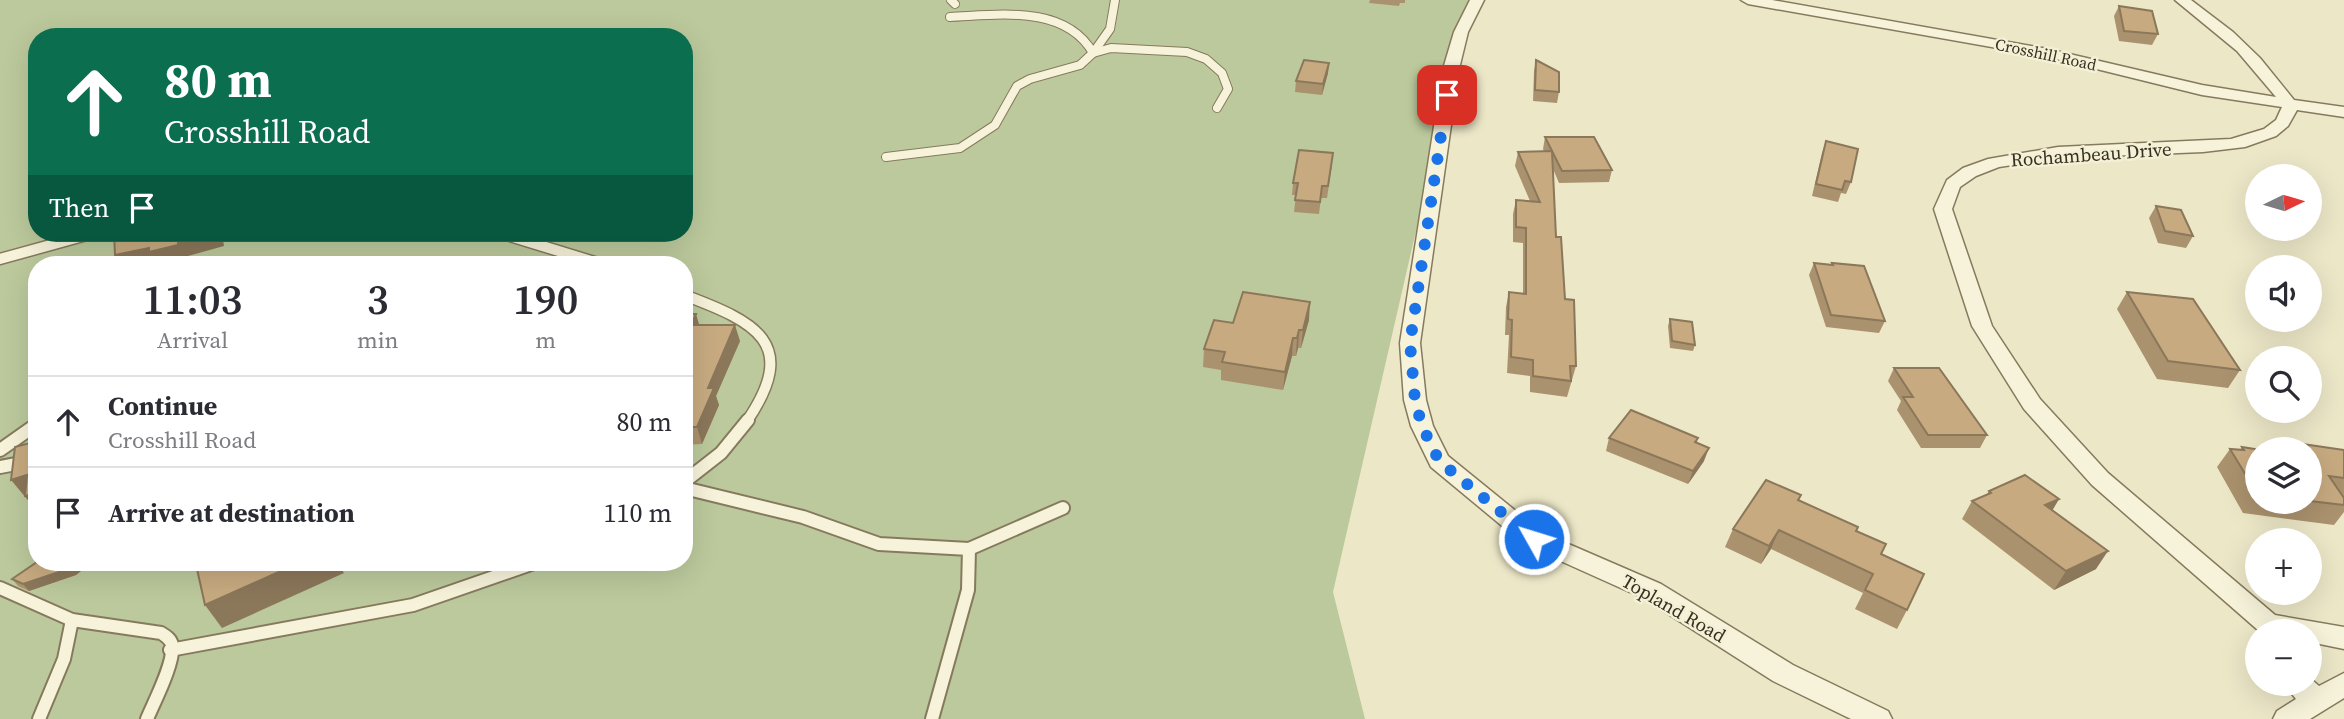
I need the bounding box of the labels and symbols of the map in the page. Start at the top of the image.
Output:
street label: Crosshill Road [1993,33,2099,75]
pin [1417,65,1477,125]
street label: Rochambeau Drive [2010,135,2172,173]
north arrow [2245,164,2322,242]
position arrow [1497,502,1571,576]
street label: Topland Road [1617,568,1731,648]

